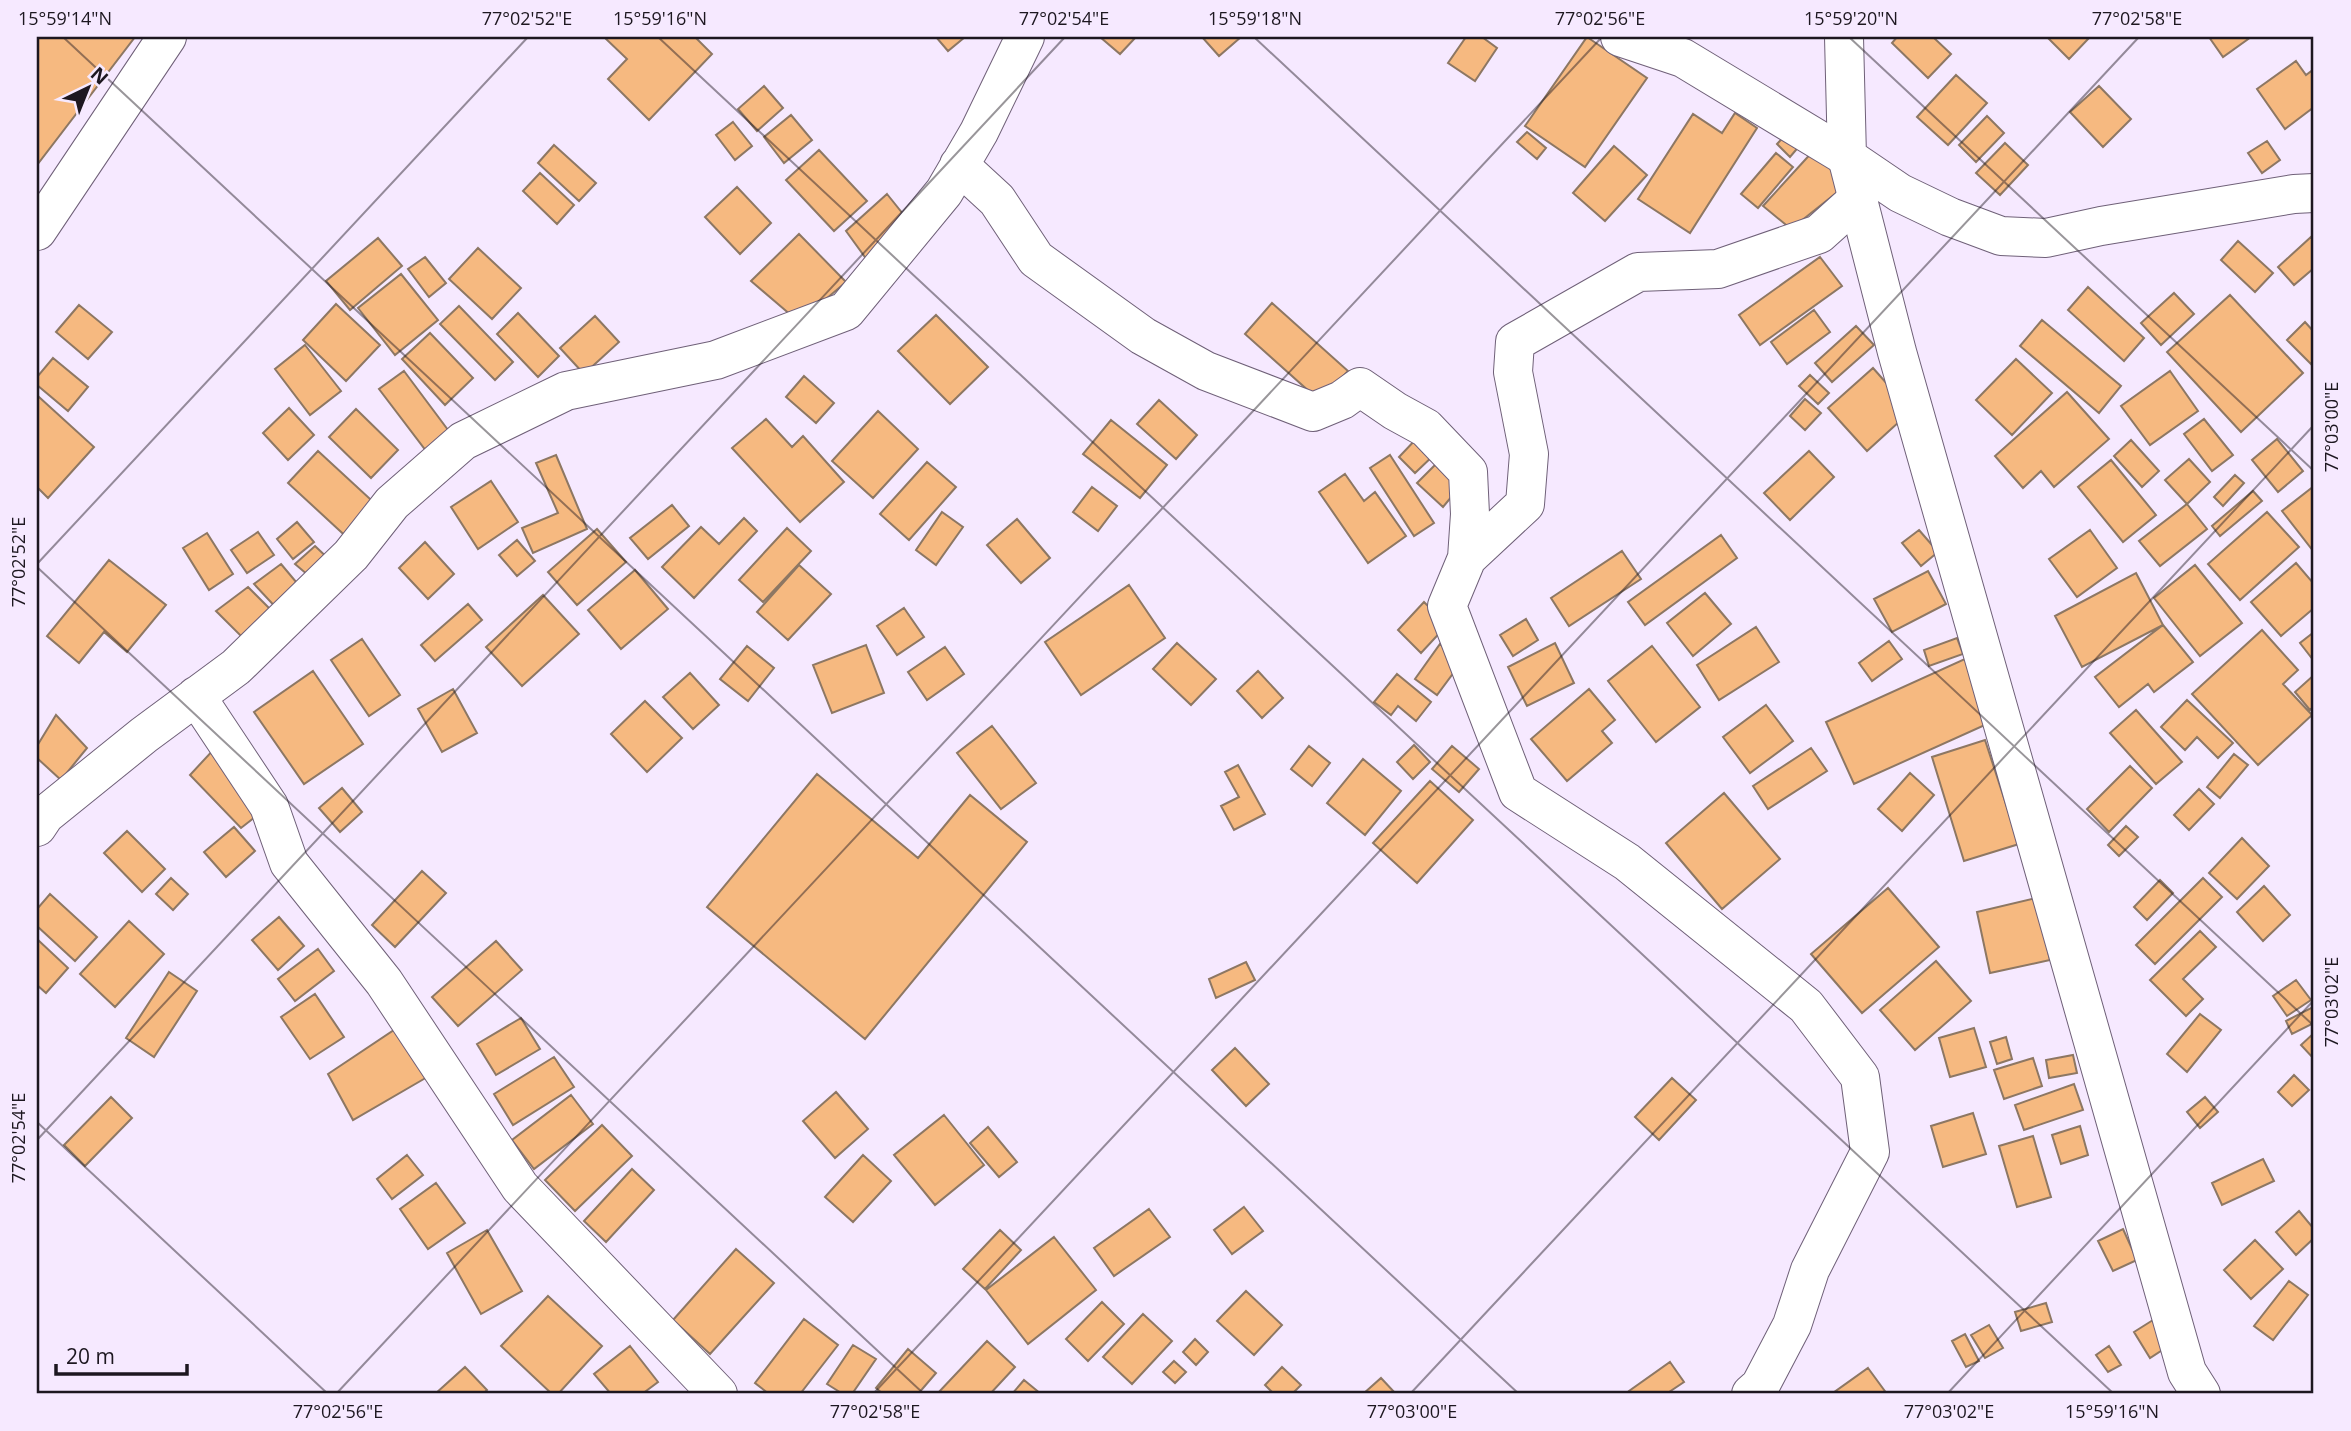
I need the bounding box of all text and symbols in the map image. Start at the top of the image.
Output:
text: 15°59'14"N [18,6,112,30]
text: 77°02'52"E [482,6,572,30]
text: 15°59'16"N [613,6,707,30]
text: 77°02'54"E [1019,6,1109,30]
text: 15°59'18"N [1208,6,1302,30]
text: 77°02'56"E [1555,6,1645,30]
text: 15°59'20"N [1804,6,1898,30]
text: 77°02'58"E [2092,6,2182,30]
north arrow [52,52,122,122]
text: N [85,61,114,90]
text: 77°03'00"E [2319,382,2343,472]
text: 77°02'52"E [6,517,30,607]
text: 77°03'02"E [2319,957,2343,1047]
text: 77°02'54"E [6,1093,30,1183]
scale bar [56,1333,187,1377]
text: 20 m [66,1342,115,1370]
text: 77°02'56"E [293,1399,383,1423]
text: 77°02'58"E [830,1399,920,1423]
text: 77°03'00"E [1367,1399,1457,1423]
text: 77°03'02"E [1904,1399,1994,1423]
text: 15°59'16"N [2065,1399,2159,1423]

